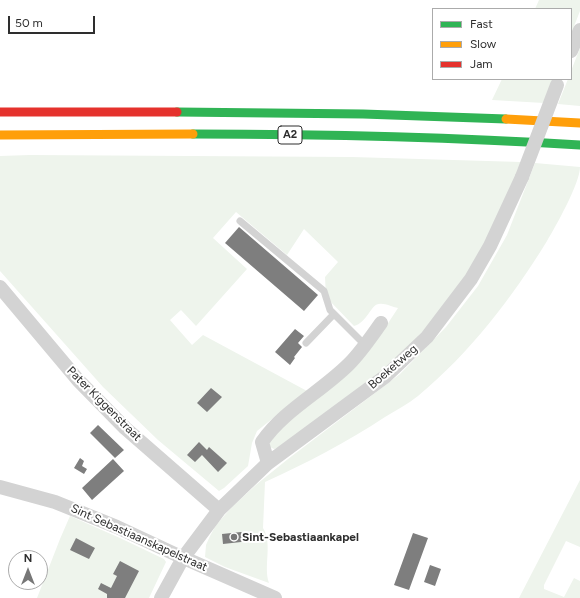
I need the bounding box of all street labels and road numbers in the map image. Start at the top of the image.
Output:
road number: A2 [278,126,302,144]
street label: Boeketweg [365,342,421,392]
street label: Pater Kiggenstraat [64,364,144,444]
street label: Sint Sebastiaanskapelstraat [69,501,209,575]

